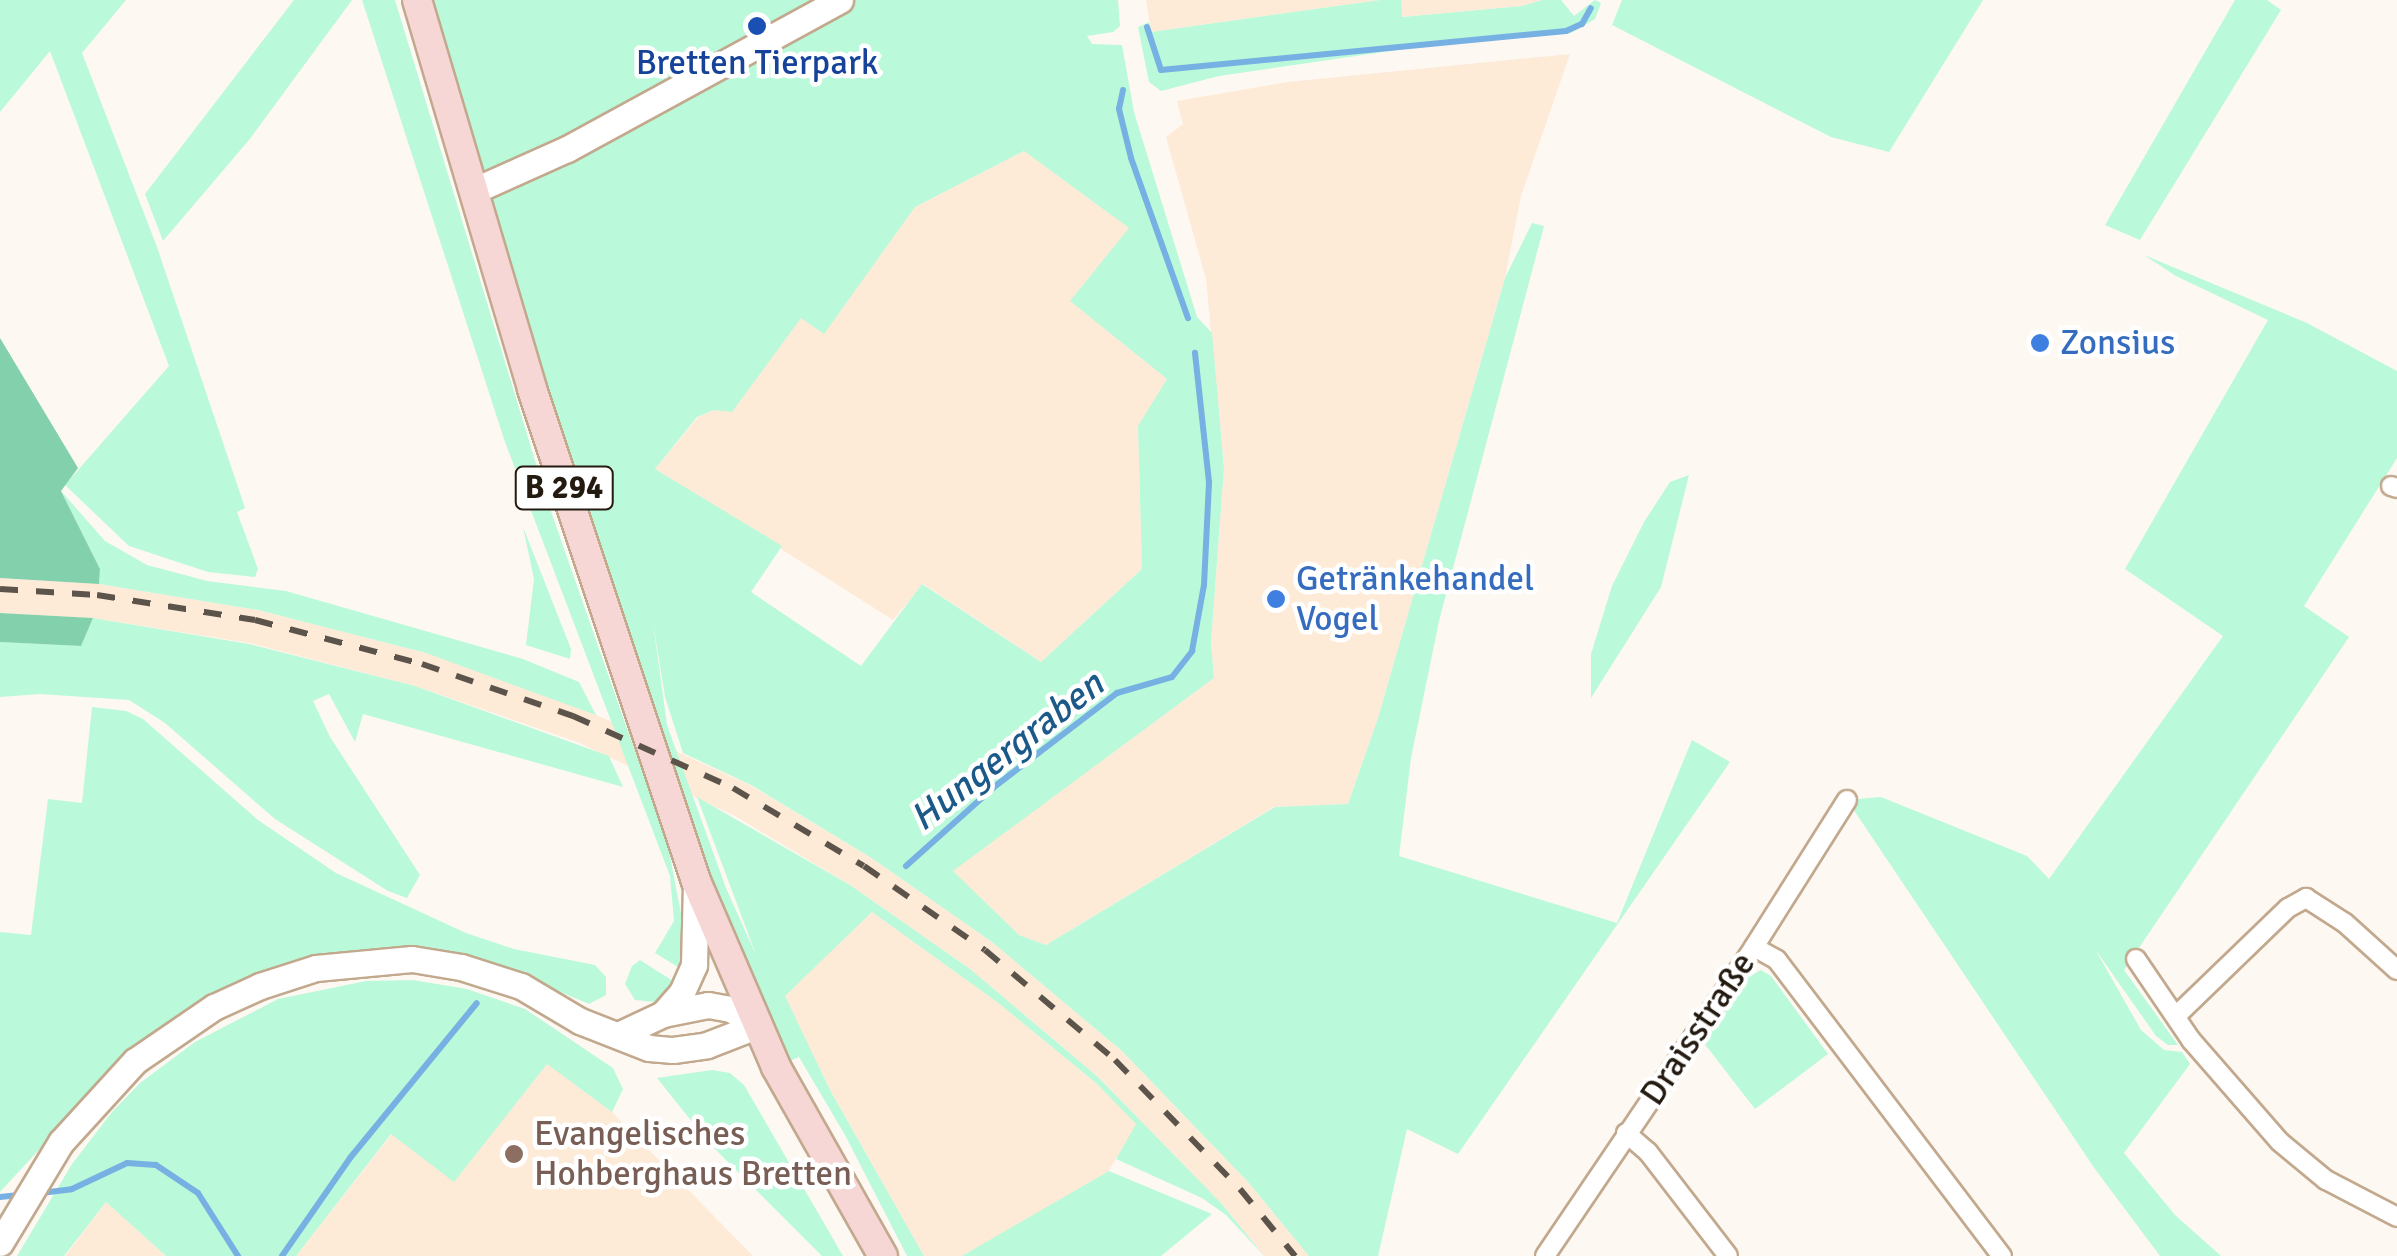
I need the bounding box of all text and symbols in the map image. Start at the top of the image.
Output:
marker: Bretten Tierpark [746,15,768,37]
place label: Bretten Tierpark [636,42,878,84]
place label: Zonsius [2060,322,2175,364]
marker: Zonsius [2029,332,2051,354]
road number: B 294 [514,461,614,515]
place label: Getränkehandel Vogel [1296,558,1534,640]
marker: Getränkehandel Vogel [1265,588,1287,610]
water label: Hungergraben [901,661,1113,841]
street label: Draisstraße [1632,945,1764,1113]
place label: Evangelisches Hohberghaus Bretten [534,1113,852,1195]
marker: Evangelisches Hohberghaus Bretten [503,1143,525,1165]

